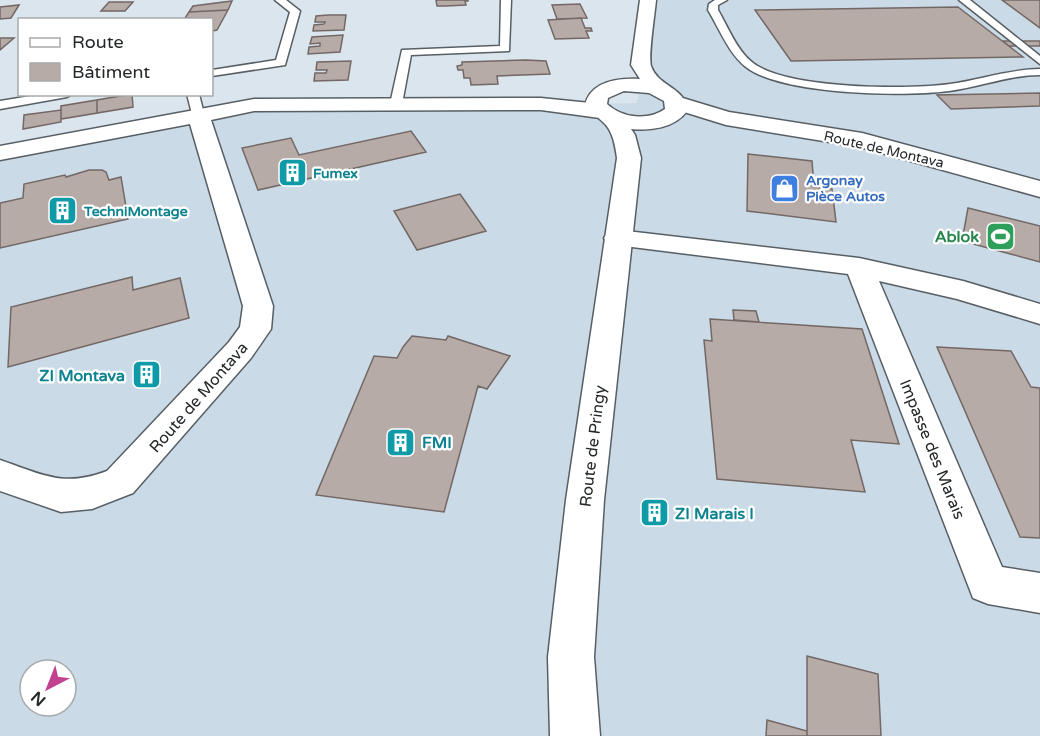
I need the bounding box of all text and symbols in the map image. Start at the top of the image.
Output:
legend [18,18,213,96]
text: Route [72,31,124,53]
text: Bâtiment [72,61,150,83]
street label: Route de Montava [822,127,946,172]
building icon: Fumex [276,157,308,189]
place label: Fumex [313,165,358,182]
shop icon: Argonay Pièce Autos [769,172,801,204]
place label: Argonay Pièce Autos [806,172,885,205]
building icon: TechniMontage [47,195,79,227]
place label: TechniMontage [83,203,188,220]
sports icon: Ablok [984,220,1016,252]
place label: Ablok [935,227,979,247]
street label: Route de Montava [145,338,252,457]
building icon: ZI Montava [130,359,162,391]
place label: ZI Montava [39,366,125,386]
street label: Impasse des Marais [895,377,969,522]
street label: Route de Pringy [576,384,610,508]
building icon: FMI [385,426,417,458]
place label: FMI [422,433,452,453]
building icon: ZI Marais I [638,497,670,529]
place label: ZI Marais I [675,504,754,524]
north arrow [18,658,78,718]
text: N [27,687,50,710]

